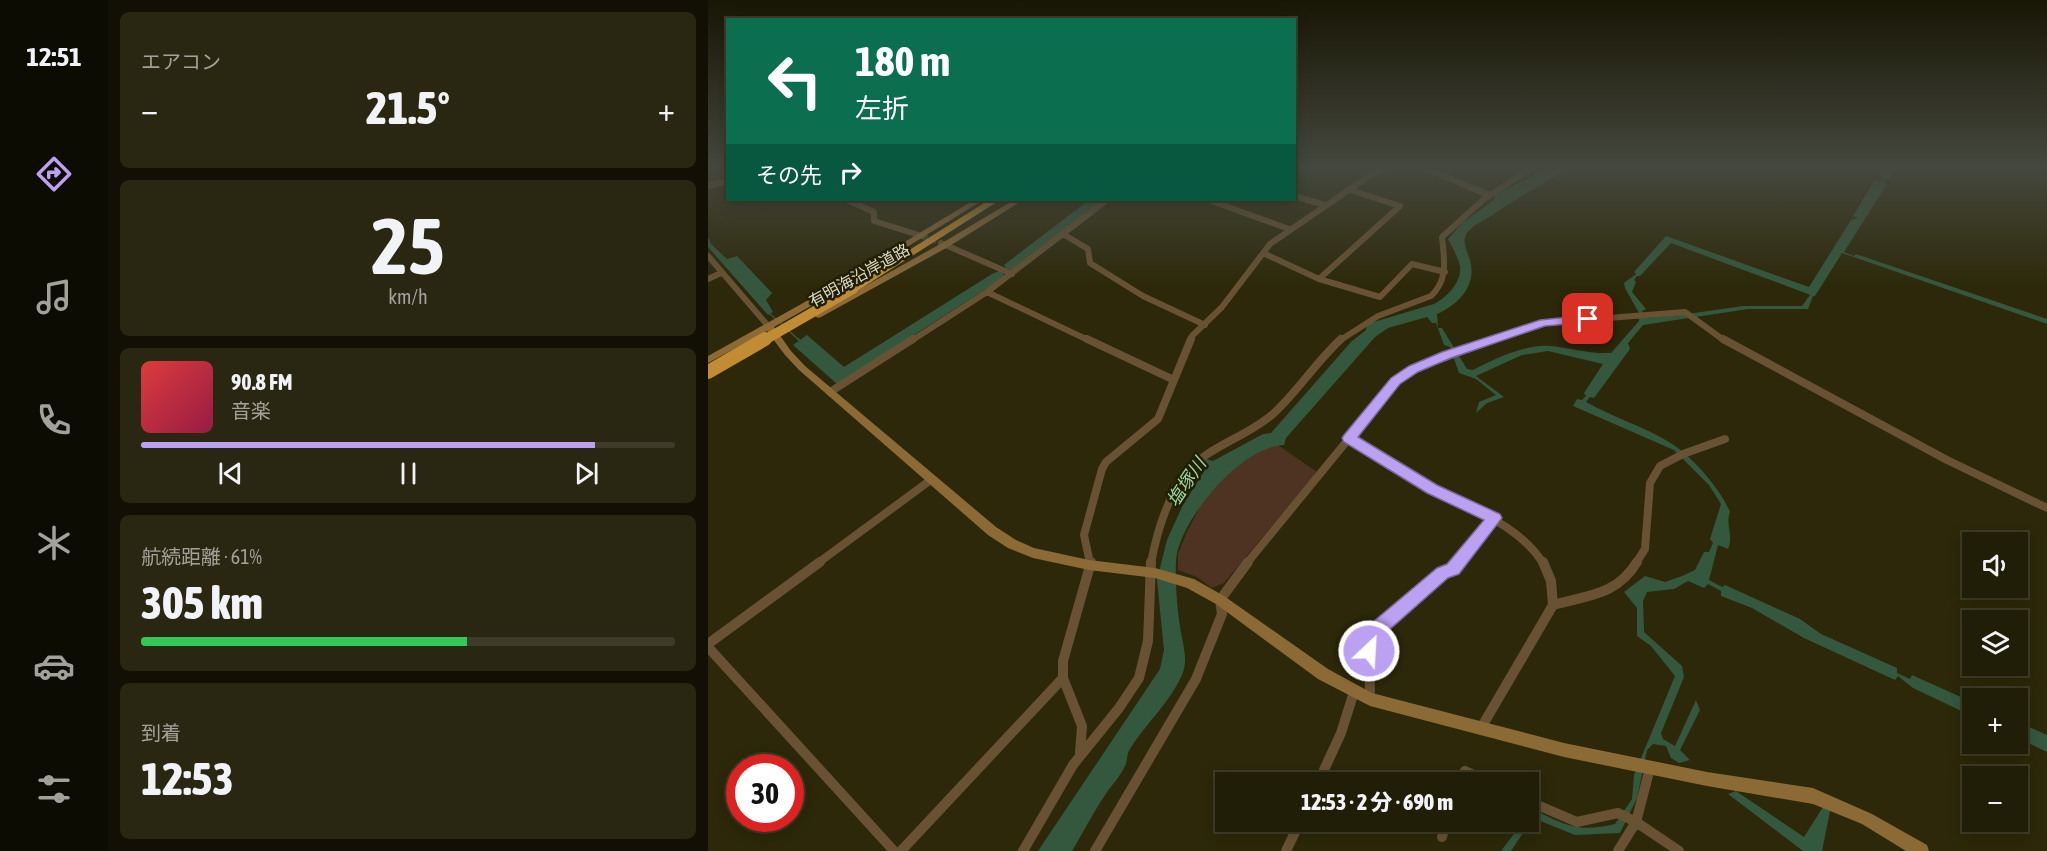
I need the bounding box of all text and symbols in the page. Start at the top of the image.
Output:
text: 180 m [855,37,950,85]
text: 12:51 [26,41,82,72]
icon: left [756,42,834,120]
text: エアコン [141,50,221,73]
text: 21.5° [366,82,450,134]
text: − [141,90,158,128]
text: + [658,90,675,128]
text: 左折 [855,93,909,124]
icon: directions [33,153,75,195]
icon: right [834,156,867,189]
text: その先 [756,162,822,188]
text: 25 [371,201,445,291]
street label: 有明海沿岸道路 [806,240,912,310]
icon: music [33,276,75,318]
text: km/h [388,285,428,308]
pin [1562,293,1613,344]
icon: arrive [1571,302,1604,335]
text: 90.8 FM [231,369,293,395]
icon: phone [33,399,75,441]
text: 音楽 [231,399,271,422]
water label: 塩塚川 [1162,452,1211,510]
icon: previous [214,457,247,490]
icon: pause [392,457,425,490]
icon: next [570,457,603,490]
icon: climate [33,522,75,564]
map controls [1962,532,2028,832]
button: sound [1962,532,2028,598]
text: 航続距離 · 61% [141,545,262,568]
text: 305 km [141,577,263,629]
button: layers [1962,610,2028,676]
position arrow [1337,619,1401,683]
icon: car [33,645,75,687]
button: + [1962,688,2028,754]
text: 到着 [141,721,181,744]
text: 12:53 [141,753,234,805]
speed limit sign: 30 [726,754,804,832]
button: − [1962,766,2028,832]
icon: filters [33,768,75,810]
text: 12:53 · 2 分 · 690 m [1301,789,1453,815]

